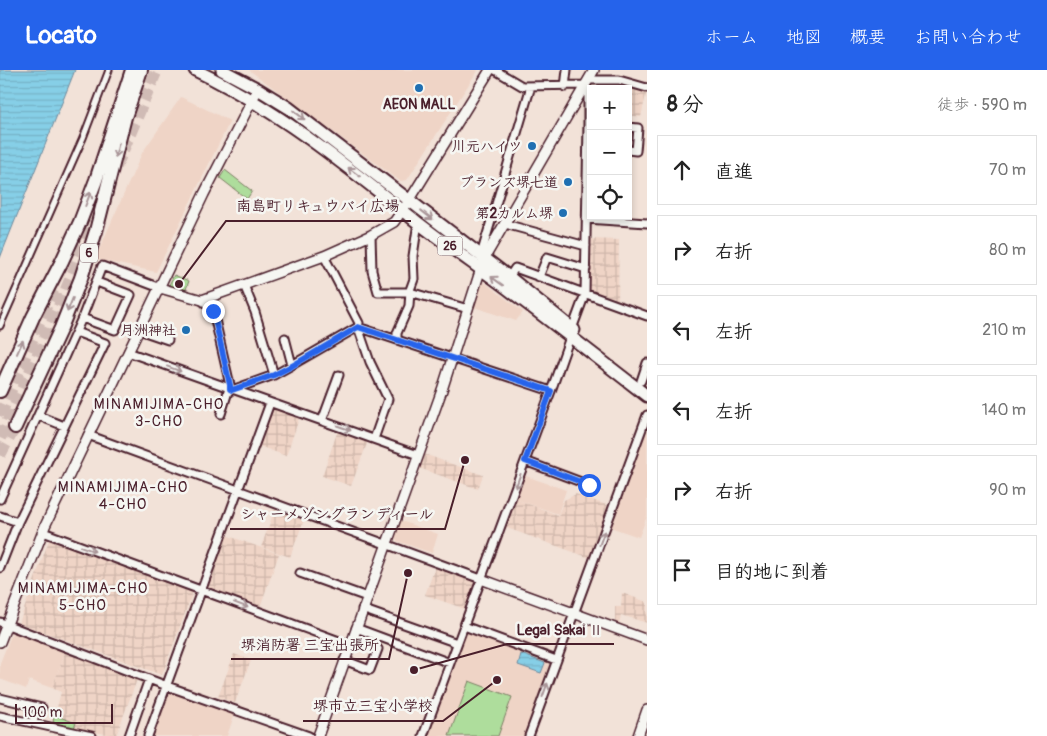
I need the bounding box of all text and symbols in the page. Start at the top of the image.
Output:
text: Locato [25,21,97,50]
text: ホーム [705,26,758,49]
text: 地図 [786,26,822,49]
text: 概要 [850,26,886,49]
text: お問い合わせ [914,26,1022,49]
marker: AEON MALL [413,82,425,94]
map controls [587,85,632,220]
button: + [587,85,632,130]
text: 8 分 [667,91,703,118]
text: 徒歩 · 590 m [937,95,1027,115]
place label: AEON MALL [383,96,455,113]
one-way arrow [292,110,306,120]
button: − [587,130,632,175]
place label: 川元ハイツ [452,138,522,155]
marker: 川元ハイツ [526,140,538,152]
one-way arrow [112,142,121,158]
icon: ahead [668,156,696,184]
text: 直進 [715,160,753,184]
text: 70 m [989,160,1026,180]
one-way arrow [348,166,361,177]
place label: ブランズ堺七道 [459,174,558,191]
button: locate [587,175,632,220]
marker: ブランズ堺七道 [562,176,574,188]
callout: 南島町リキュウバイ広場 [226,191,411,221]
one-way arrow [84,192,93,208]
text: 南島町リキュウバイ広場 [236,197,400,216]
place label: 第2カルム堺 [475,205,553,222]
marker: 第2カルム堺 [557,207,569,219]
one-way arrow [420,209,433,220]
icon: right [668,236,696,264]
road number: 26 [438,237,462,256]
text: 右折 [715,240,753,264]
text: 80 m [989,240,1026,260]
road number: 6 [80,244,98,262]
one-way arrow [490,276,504,286]
one-way arrow [65,297,74,312]
route end [202,300,225,323]
icon: left [668,316,696,344]
text: 左折 [715,320,753,344]
text: 210 m [982,320,1026,340]
place label: 月洲神社 [120,322,176,339]
marker: 月洲神社 [180,324,192,336]
one-way arrow [15,340,25,355]
one-way arrow [166,365,181,374]
district label: MINAMIJIMA-CHO 3-CHO [94,395,224,431]
icon: left [668,396,696,424]
text: 左折 [715,400,753,424]
text: 140 m [982,400,1026,420]
one-way arrow [335,424,351,433]
one-way arrow [513,473,522,488]
route start [578,474,601,497]
icon: right [668,476,696,504]
district label: MINAMIJIMA-CHO 4-CHO [58,478,188,514]
text: 右折 [715,480,753,504]
text: 90 m [989,480,1026,500]
callout: シャーメゾングランディール [230,499,445,529]
text: シャーメゾングランディール [240,505,434,524]
one-way arrow [598,531,607,546]
one-way arrow [80,545,96,554]
icon: arrive [668,556,696,584]
text: 目的地に到着 [715,560,829,584]
district label: MINAMIJIMA-CHO 5-CHO [18,579,148,615]
one-way arrow [233,601,248,610]
callout: Legal Sakai Ⅱ [507,614,614,644]
text: Legal Sakai Ⅱ [516,621,604,640]
callout: 堺消防署 三宝出張所 [231,629,389,659]
text: 堺消防署 三宝出張所 [241,636,379,655]
one-way arrow [541,682,551,698]
callout: 堺市立三宝小学校 [303,691,443,721]
text: 堺市立三宝小学校 [313,697,433,716]
scale bar [15,701,112,724]
text: 100 m [22,704,62,721]

